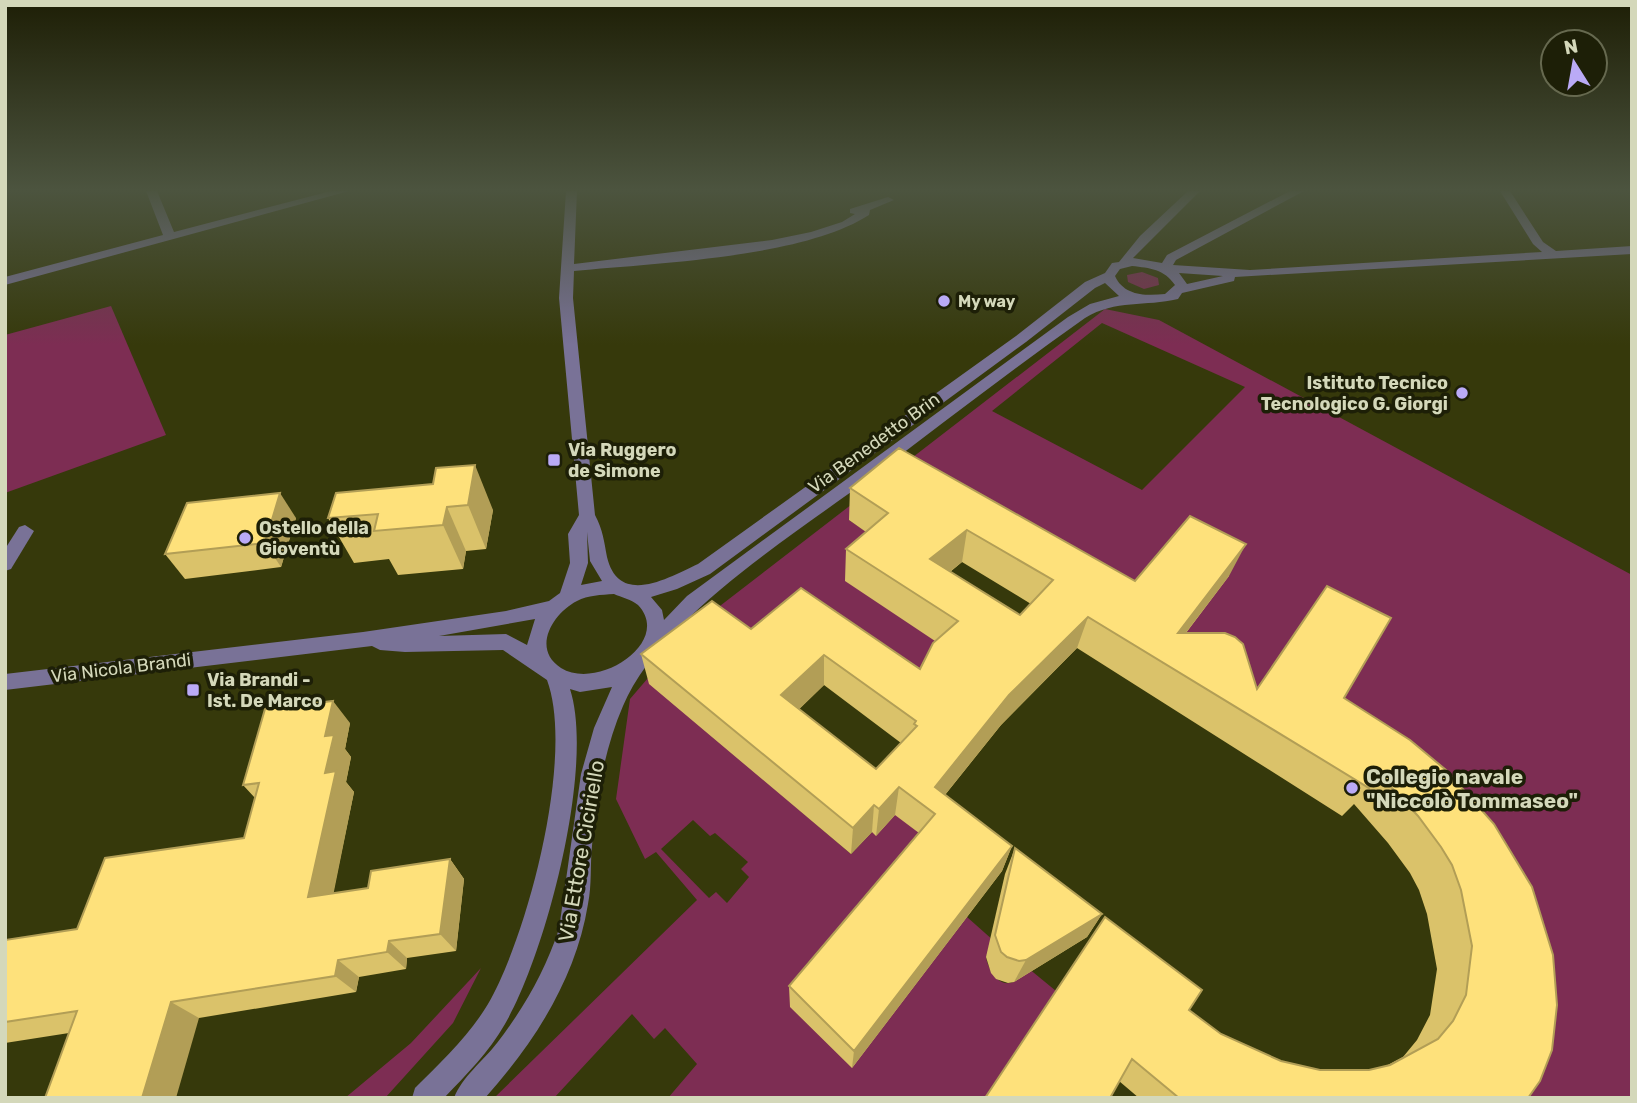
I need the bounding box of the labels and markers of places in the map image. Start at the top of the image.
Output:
place label: My way [958,292,1016,311]
marker: My way [936,293,952,309]
place label: Istituto Tecnico Tecnologico G. Giorgi [1261,372,1448,415]
marker: Istituto Tecnico Tecnologico G. Giorgi [1454,385,1470,401]
place label: Via Ruggero de Simone [568,439,676,482]
marker: Via Ruggero de Simone [546,452,562,468]
place label: Ostello della Gioventù [259,517,369,560]
marker: Ostello della Gioventù [237,530,253,546]
place label: Via Brandi - Ist. De Marco [207,669,323,712]
marker: Via Brandi - Ist. De Marco [185,682,201,698]
place label: Collegio navale "Niccolò Tommaseo" [1366,764,1578,813]
marker: Collegio navale "Niccolò Tommaseo" [1344,780,1360,796]

